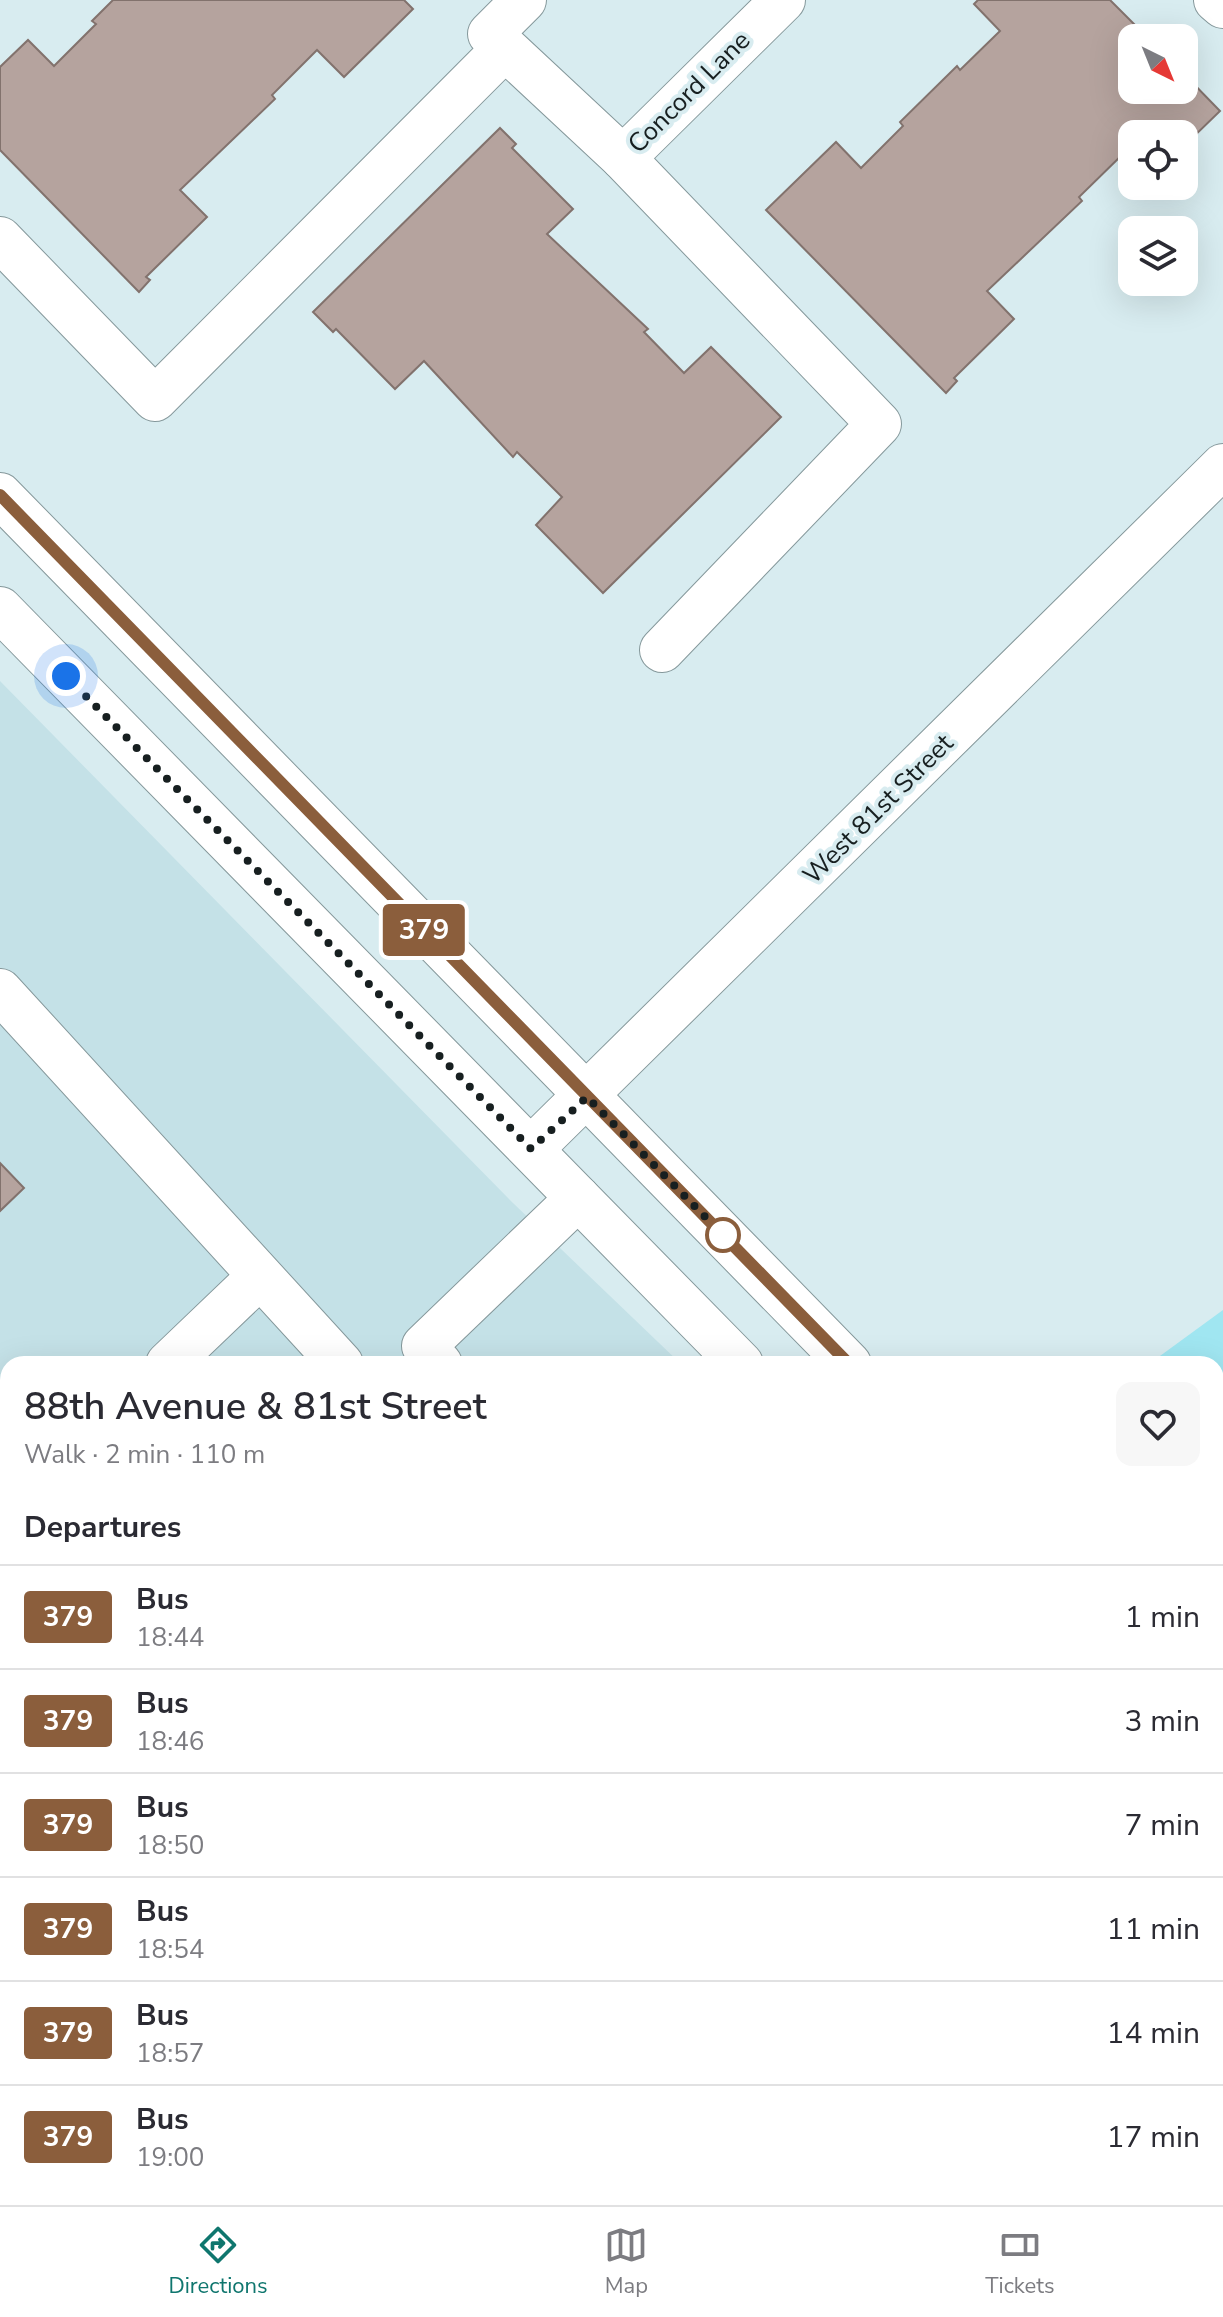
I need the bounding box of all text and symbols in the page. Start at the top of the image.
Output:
street label: Concord Lane [620,23,758,161]
north arrow [1118,24,1198,104]
map controls [1118,24,1198,296]
button: locate [1118,120,1198,200]
button: layers [1118,216,1198,296]
your location [46,656,86,696]
street label: West 81st Street [795,725,962,892]
line badge: 379 [378,904,470,956]
text: 379 [399,911,449,949]
unlabelled marker [706,1218,740,1252]
text: 88th Avenue & 81st Street [24,1381,487,1432]
button: heart [1116,1382,1200,1466]
text: Walk · 2 min · 110 m [24,1437,265,1472]
text: Departures [24,1507,181,1548]
text: Bus [136,1579,189,1620]
text: 1 min [1125,1597,1200,1638]
text: 379 [43,1598,93,1636]
text: 18:44 [136,1620,204,1655]
text: Bus [136,1683,189,1724]
text: 3 min [1125,1701,1200,1742]
text: 379 [43,1702,93,1740]
text: 18:46 [136,1724,204,1759]
text: Bus [136,1787,189,1828]
text: 7 min [1125,1805,1200,1846]
text: 379 [43,1806,93,1844]
text: 18:50 [136,1828,204,1863]
text: Bus [136,1891,189,1932]
text: 11 min [1107,1909,1200,1950]
text: 379 [43,1910,93,1948]
text: 18:54 [136,1932,204,1967]
text: Bus [136,1995,189,2036]
text: 14 min [1107,2013,1200,2054]
text: 379 [43,2014,93,2052]
text: 18:57 [136,2036,204,2071]
text: Bus [136,2099,189,2140]
text: 17 min [1107,2117,1200,2158]
text: 379 [43,2118,93,2156]
text: 19:00 [136,2140,204,2175]
tab: Directions [168,2223,268,2301]
tab: Map [604,2223,648,2301]
tab: Tickets [985,2223,1055,2301]

